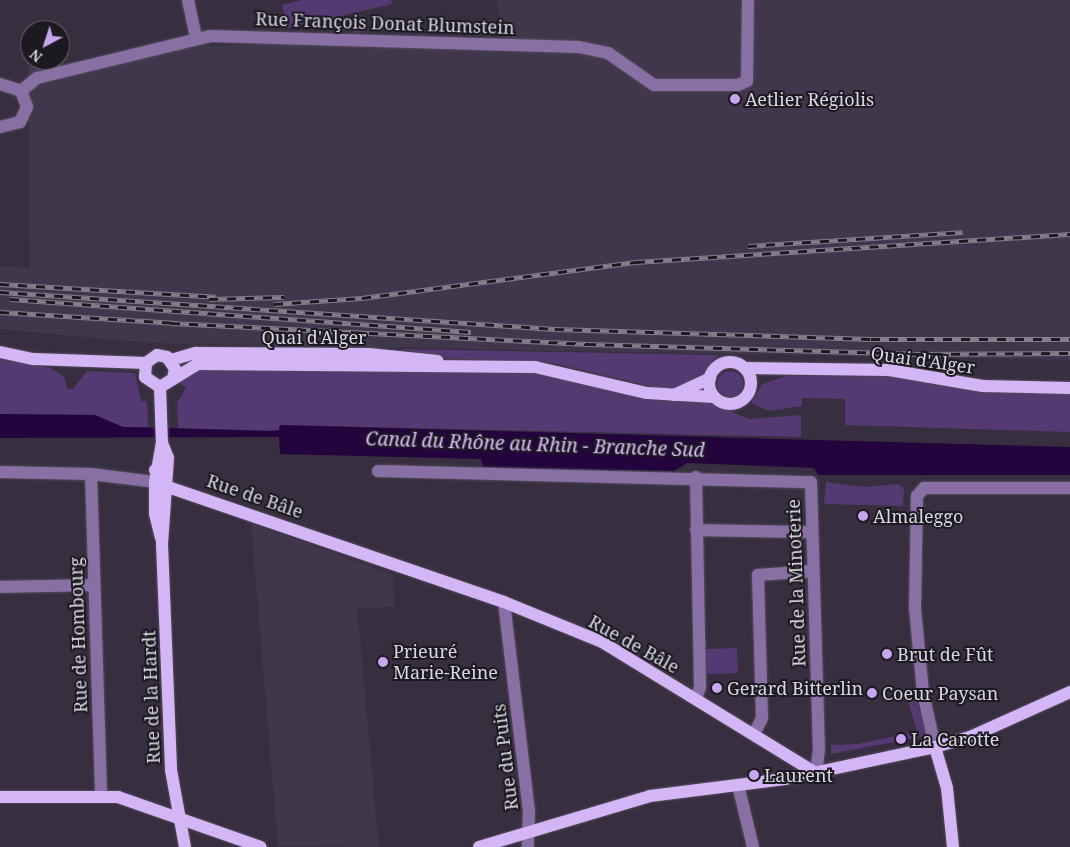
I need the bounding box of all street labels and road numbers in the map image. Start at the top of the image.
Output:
street label: Rue François Donat Blumstein [255,8,515,38]
street label: Quai d'Alger [262,326,366,348]
street label: Quai d'Alger [870,342,976,378]
street label: Rue de Bâle [204,470,306,522]
street label: Rue de la Minoterie [782,499,810,667]
street label: Rue de Hombourg [64,557,92,713]
street label: Rue de Bâle [585,610,683,678]
street label: Rue de la Hardt [138,630,164,764]
street label: Rue du Puits [488,702,522,812]

